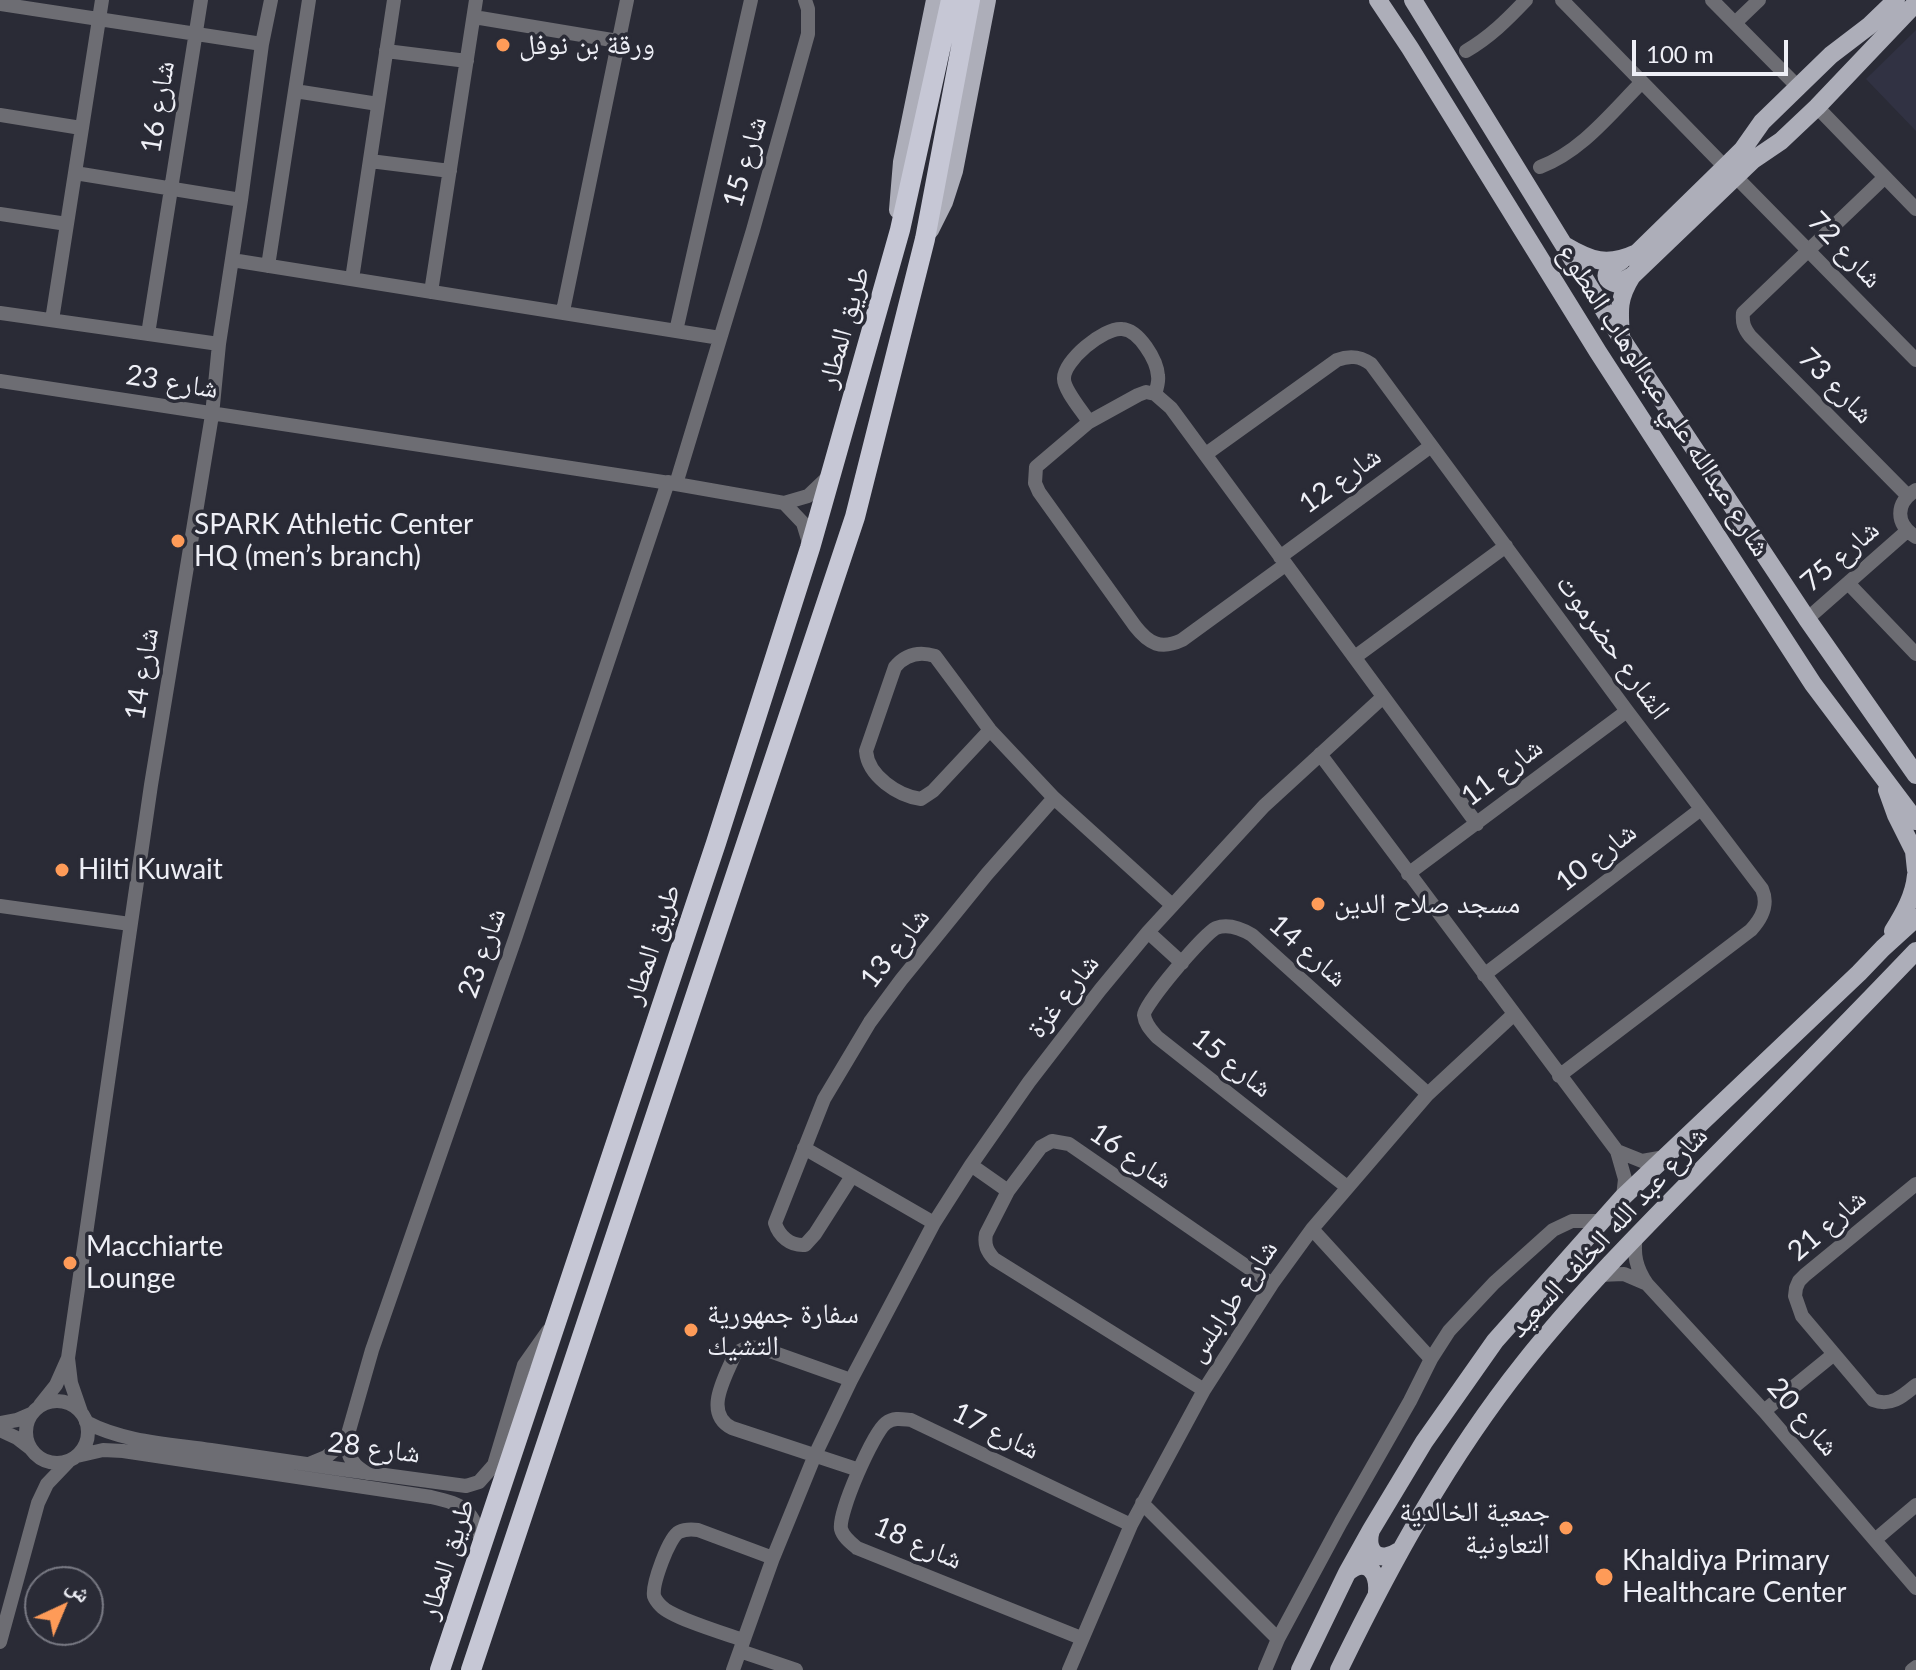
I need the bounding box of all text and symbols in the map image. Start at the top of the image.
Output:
scale bar [1636,24,1792,74]
place label: ورقة بن نوفل [519,28,655,62]
marker: ورقة بن نوفل [494,36,512,54]
text: 100 m [1646,39,1714,68]
street label: شارع 16 [134,59,182,155]
street label: شارع 15 [716,113,774,211]
street label: شارع 72 [1801,205,1889,295]
street label: شارع عبدالله علي عبدالوهاب المطوع [1550,237,1778,563]
street label: طريق المطار [811,263,877,391]
street label: شارع 73 [1791,341,1881,431]
street label: شارع 23 [124,358,220,406]
street label: شارع 12 [1293,439,1387,521]
place label: SPARK Athletic Center HQ (men’s branch) [194,508,473,574]
street label: شارع 75 [1794,513,1886,599]
marker: SPARK Athletic Center HQ (men’s branch) [169,532,187,550]
street label: الشارع حضرموت [1549,568,1677,726]
street label: شارع 14 [118,626,166,722]
street label: شارع 11 [1455,731,1549,813]
street label: شارع 10 [1549,815,1643,899]
place label: Hilti Kuwait [78,853,223,887]
marker: Hilti Kuwait [53,861,71,879]
street label: طريق المطار [616,880,688,1008]
place label: مسجد صلاح الدين [1334,887,1520,921]
marker: مسجد صلاح الدين [1309,895,1327,913]
street label: شارع 13 [853,901,937,995]
street label: شارع 23 [451,904,513,1002]
street label: شارع 14 [1262,908,1354,994]
street label: شارع غزة [1020,947,1106,1045]
street label: شارع 15 [1185,1021,1279,1105]
street label: شارع 16 [1083,1116,1179,1196]
street label: شارع عبد الله الخلف السعيد [1501,1119,1715,1345]
street label: شارع 21 [1781,1182,1873,1268]
place label: Macchiarte Lounge [86,1230,223,1296]
street label: شارع طرابلس [1179,1234,1285,1368]
marker: Macchiarte Lounge [61,1254,79,1272]
place label: سفارة جمهورية التشيك [707,1297,859,1363]
marker: سفارة جمهورية التشيك [682,1321,700,1339]
street label: شارع 20 [1760,1371,1846,1463]
street label: شارع 17 [947,1396,1045,1466]
street label: شارع 28 [326,1426,422,1470]
street label: طريق المطار [412,1495,482,1623]
place label: جمعية الخالدية التعاونية [1399,1495,1550,1561]
street label: شارع 18 [869,1509,967,1577]
marker: جمعية الخالدية التعاونية [1557,1519,1575,1537]
place label: Khaldiya Primary Healthcare Center [1622,1544,1846,1610]
north arrow [24,1566,104,1646]
marker: Khaldiya Primary Healthcare Center [1593,1566,1615,1588]
text: ش [62,1572,97,1608]

